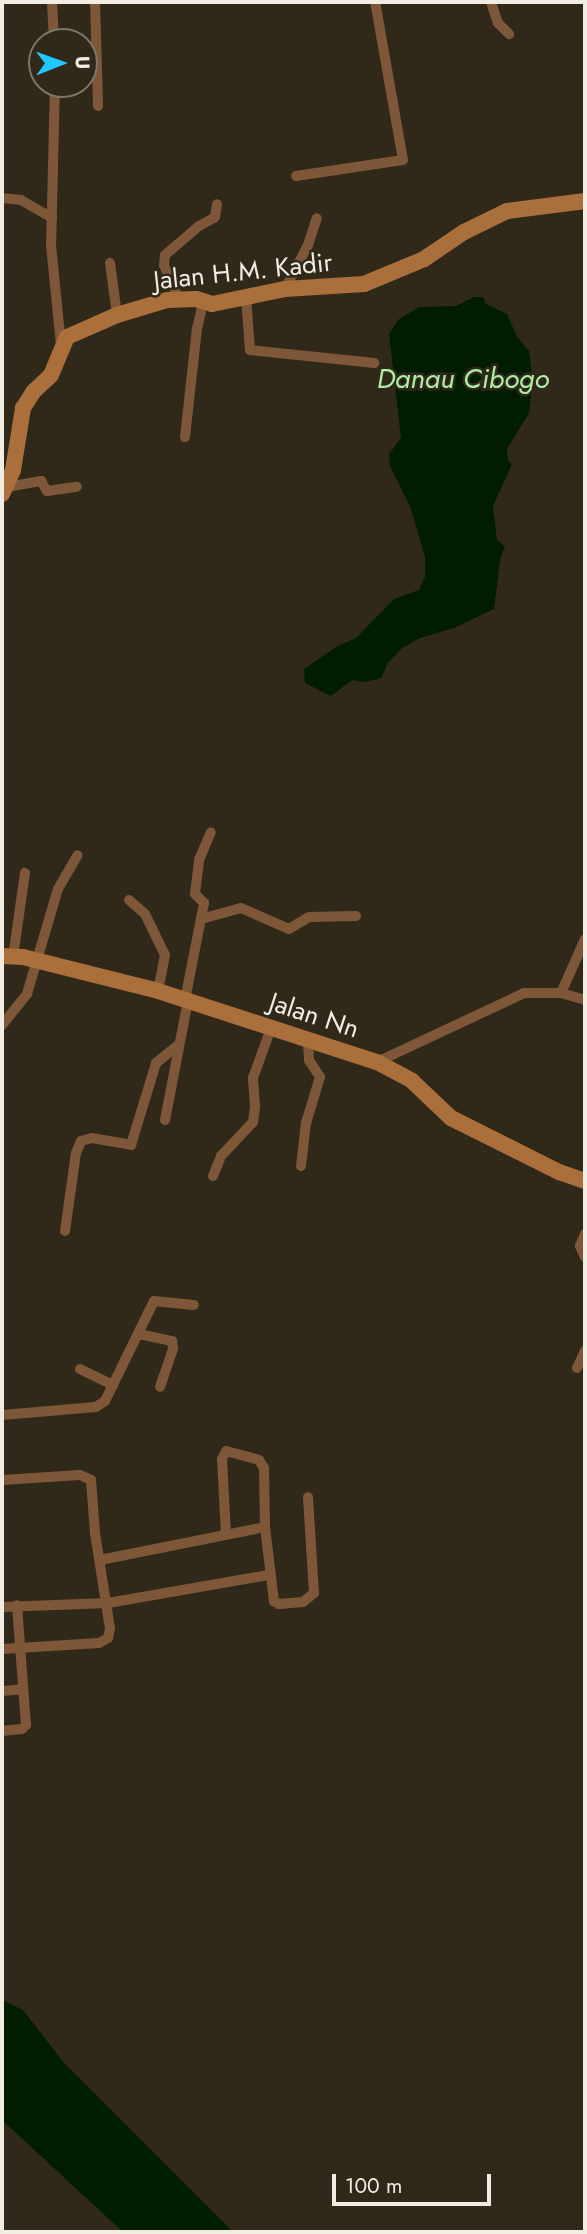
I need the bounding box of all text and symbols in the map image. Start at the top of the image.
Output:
north arrow [28,28,98,98]
text: U [69,56,96,70]
street label: Jalan H.M. Kadir [152,247,334,297]
water label: Danau Cibogo [377,362,549,396]
street label: Jalan Nn [265,987,363,1045]
scale bar [335,2160,494,2204]
text: 100 m [345,2171,402,2201]

